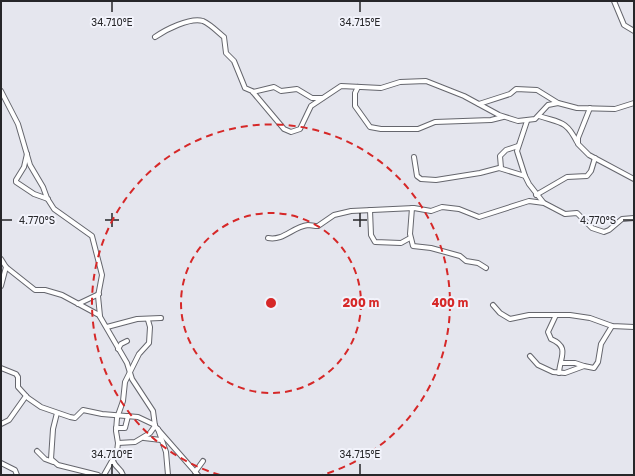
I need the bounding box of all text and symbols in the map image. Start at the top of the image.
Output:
text: 34.710°E [91,16,133,28]
text: 34.715°E [340,16,380,28]
text: 4.770°S [19,214,55,226]
text: 4.770°S [580,214,616,226]
text: 200 m [343,295,379,310]
text: 400 m [432,295,468,310]
centre of rings [264,296,278,310]
text: 34.710°E [91,448,133,460]
text: 34.715°E [340,448,380,460]

